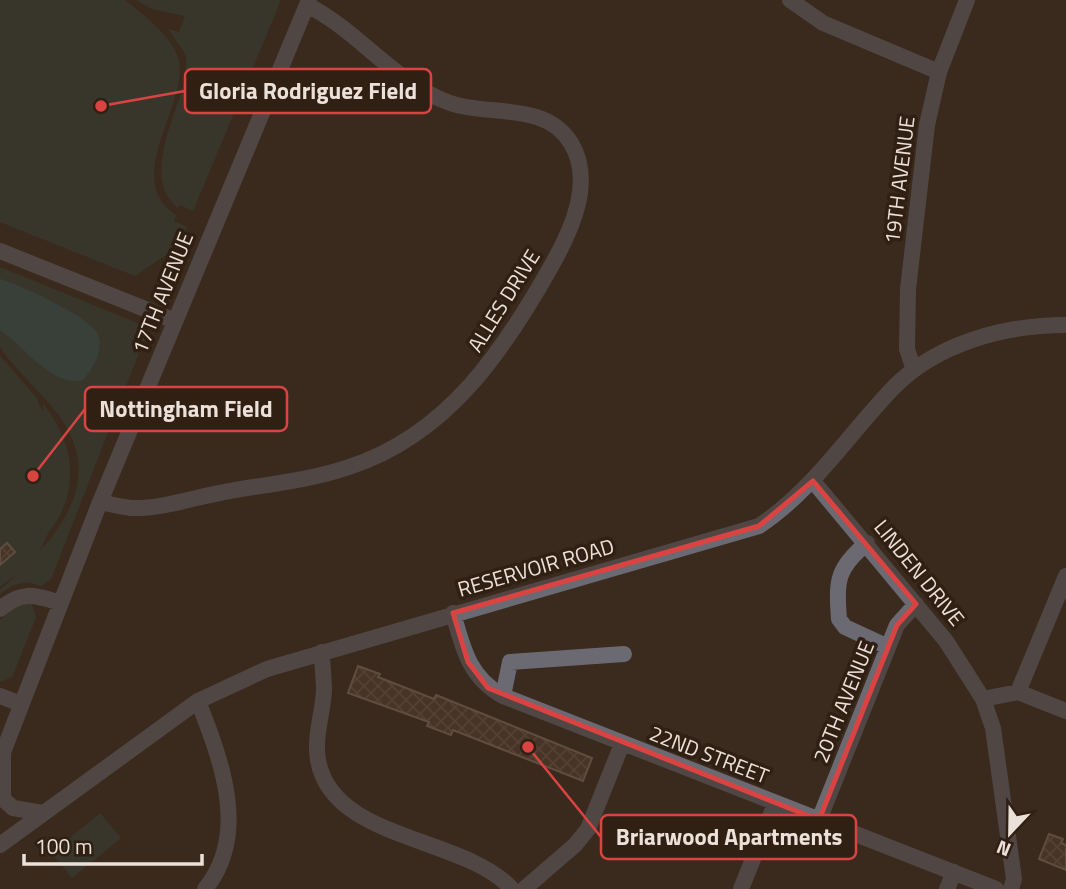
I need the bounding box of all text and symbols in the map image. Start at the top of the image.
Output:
callout: Gloria Rodriguez Field [185,69,431,113]
text: Gloria Rodriguez Field [199,73,417,108]
street label: 19TH AVENUE [875,114,923,246]
street label: 17TH AVENUE [123,227,201,358]
street label: ALLES DRIVE [459,243,547,358]
callout: Nottingham Field [85,387,287,431]
text: Nottingham Field [99,391,273,426]
street label: LINDEN DRIVE [867,512,973,633]
street label: RESERVOIR ROAD [454,529,618,605]
street label: 20TH AVENUE [804,636,882,767]
street label: 22ND STREET [645,717,774,791]
north arrow [975,798,1045,868]
callout: Briarwood Apartments [601,815,856,859]
text: Briarwood Apartments [616,819,843,854]
scale bar [24,822,203,866]
text: 100 m [35,830,92,862]
text: N [992,833,1015,865]

